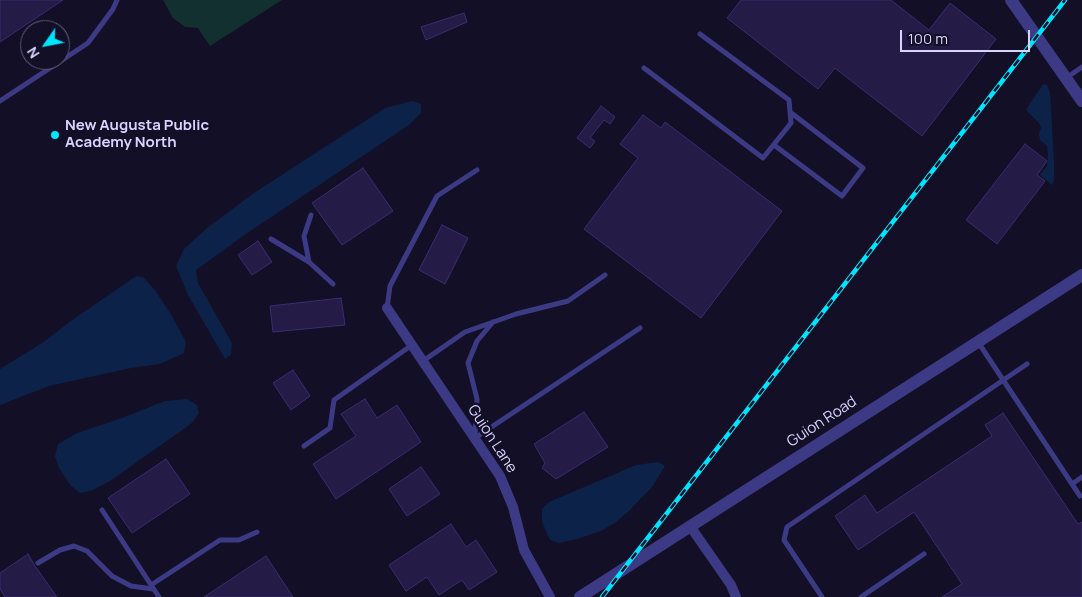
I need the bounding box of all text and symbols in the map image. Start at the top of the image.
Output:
north arrow [20,20,70,70]
scale bar [902,20,1032,52]
text: 100 m [908,28,948,49]
text: N [22,44,44,62]
place label: New Augusta Public Academy North [65,117,209,152]
marker: New Augusta Public Academy North [49,129,61,141]
street label: Guion Road [784,393,860,451]
street label: Guion Lane [463,402,521,476]

